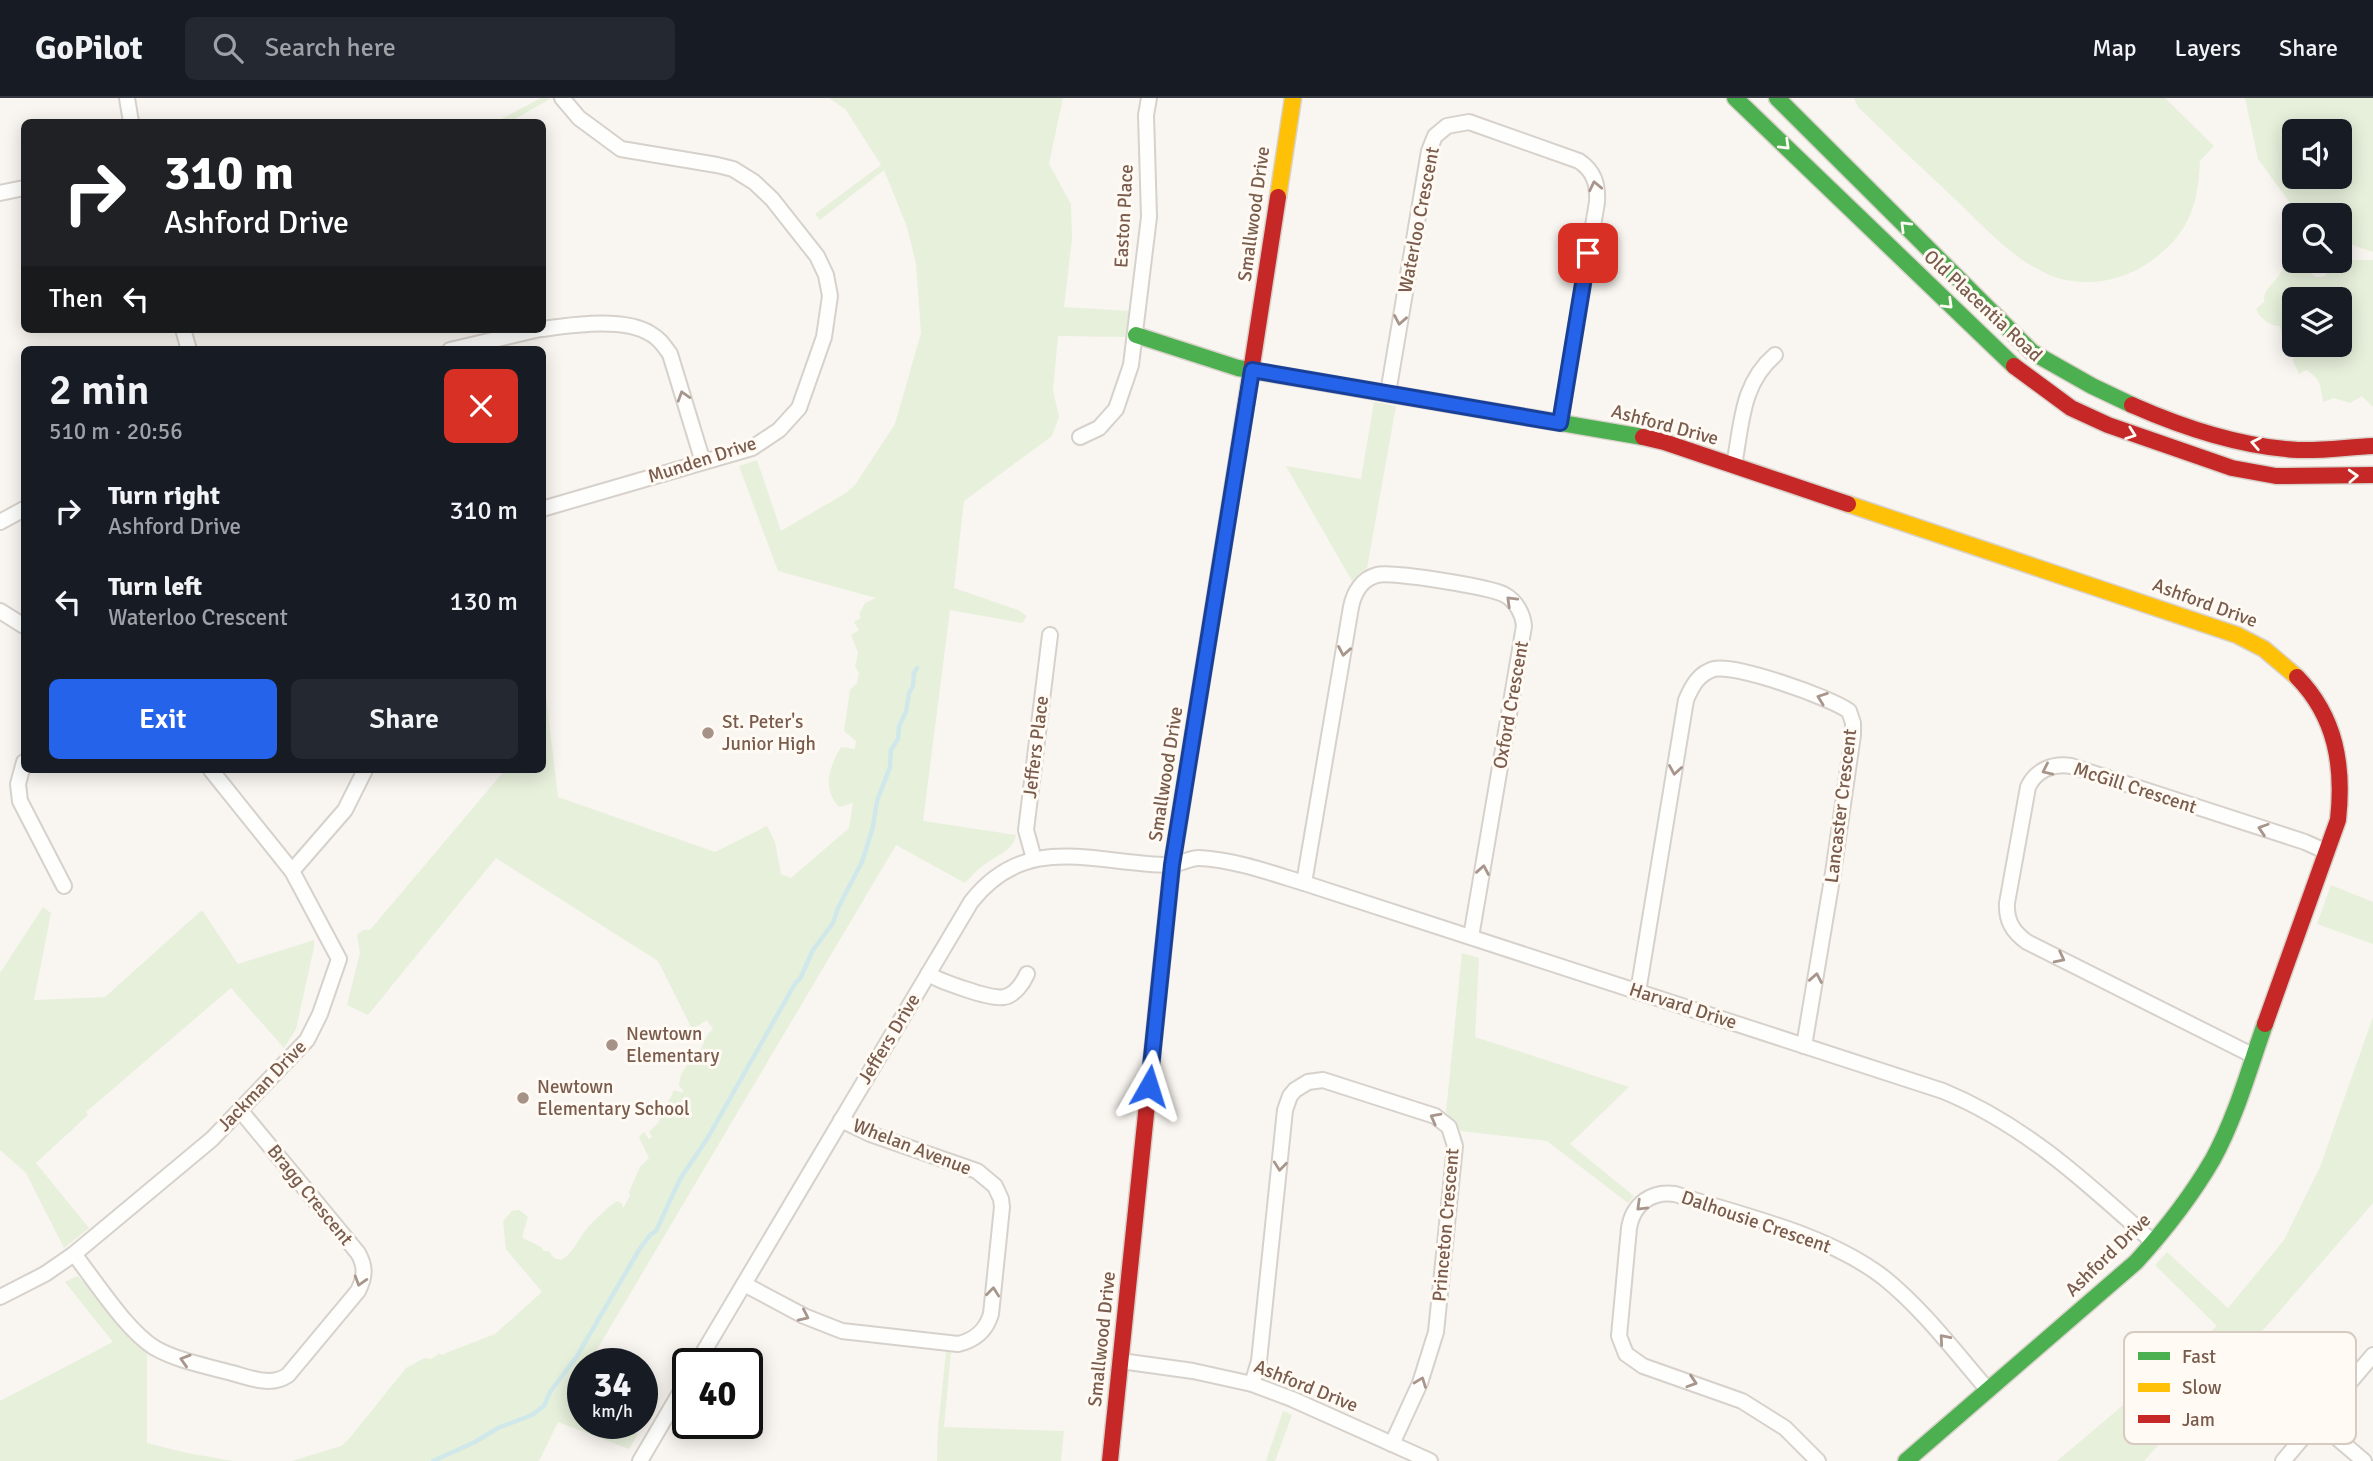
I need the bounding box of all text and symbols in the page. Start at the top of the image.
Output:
search box [185,17,675,80]
text: GoPilot [35,28,143,69]
icon: search [209,29,247,67]
text: Search here [265,32,396,64]
text: Map [2092,33,2137,63]
text: Layers [2175,33,2241,63]
text: Share [2279,33,2338,63]
map controls [2282,119,2352,357]
button: sound [2282,119,2352,189]
one-way arrow [1776,137,1789,150]
text: 310 m [164,143,294,203]
street label: Waterloo Crescent [1393,144,1445,295]
street label: Smallwood Drive [1233,145,1275,283]
icon: right [49,147,140,238]
street label: Easton Place [1109,164,1139,268]
one-way arrow [1588,181,1603,192]
text: Ashford Drive [164,203,349,242]
button: search [2282,203,2352,273]
one-way arrow [1900,221,1913,234]
pin [1558,223,1618,283]
icon: arrive [1569,234,1607,272]
street label: Old Placentia Road [1919,245,2047,367]
icon: left [117,280,155,318]
text: Then [49,283,103,315]
button: layers [2282,287,2352,357]
one-way arrow [1940,295,1953,308]
one-way arrow [1393,314,1408,326]
text: 2 min [49,365,150,416]
button: close [444,369,518,443]
one-way arrow [677,391,691,403]
street label: Ashford Drive [1609,399,1721,451]
text: 510 m · 20:56 [49,417,183,446]
one-way arrow [2125,426,2137,440]
street label: Munden Drive [645,431,759,489]
one-way arrow [2250,436,2262,451]
one-way arrow [2347,469,2358,484]
text: Turn right [108,480,220,512]
icon: right [49,492,87,530]
text: 310 m [449,495,518,527]
text: Ashford Drive [108,512,241,541]
text: Turn left [108,571,202,603]
street label: Ashford Drive [2149,573,2261,633]
icon: left [49,583,87,621]
text: 130 m [449,586,518,618]
one-way arrow [1506,597,1519,610]
text: Waterloo Crescent [108,603,288,632]
street label: Oxford Crescent [1488,639,1534,771]
one-way arrow [1337,645,1352,657]
button: Exit [49,679,277,759]
button: Share [291,679,518,759]
one-way arrow [1816,692,1828,706]
street label: Jeffers Place [1018,694,1054,800]
street label: Smallwood Drive [1144,705,1188,843]
place label: St. Peter's Junior High [722,710,816,756]
marker: St. Peter's Junior High [700,725,716,741]
street label: Lancaster Crescent [1820,727,1862,884]
street label: McGill Crescent [2070,757,2200,819]
one-way arrow [2042,762,2054,776]
one-way arrow [1668,764,1683,776]
one-way arrow [2257,823,2269,837]
one-way arrow [1475,864,1490,876]
one-way arrow [2053,950,2065,964]
one-way arrow [1808,972,1823,984]
street label: Harvard Drive [1626,977,1740,1035]
street label: Jeffers Drive [853,989,925,1089]
place label: Newtown Elementary [626,1022,719,1068]
street label: Jackman Drive [212,1035,312,1137]
marker: Newtown Elementary [604,1037,620,1053]
position arrow [1112,1049,1186,1123]
place label: Newtown Elementary School [537,1075,690,1121]
marker: Newtown Elementary School [515,1090,531,1106]
street label: Whelan Avenue [849,1113,975,1181]
one-way arrow [1429,1113,1442,1126]
street label: Bragg Crescent [262,1140,358,1251]
street label: Princeton Crescent [1427,1147,1465,1303]
one-way arrow [1272,1160,1287,1172]
street label: Dalhousie Crescent [1678,1185,1834,1259]
one-way arrow [1636,1197,1649,1210]
street label: Ashford Drive [2060,1208,2156,1302]
street label: Smallwood Drive [1083,1270,1121,1408]
one-way arrow [354,1274,369,1286]
one-way arrow [985,1286,1000,1297]
one-way arrow [797,1308,809,1322]
legend [2124,1332,2356,1444]
one-way arrow [1940,1334,1952,1347]
text: Fast [2182,1345,2216,1369]
speed limit sign: 40 [672,1348,763,1439]
one-way arrow [180,1353,192,1368]
street label: Ashford Drive [1251,1354,1361,1418]
text: 34 [594,1363,631,1406]
one-way arrow [1685,1374,1697,1388]
one-way arrow [1412,1376,1426,1388]
text: Slow [2182,1376,2222,1400]
text: km/h [592,1400,633,1422]
text: Jam [2182,1408,2215,1432]

